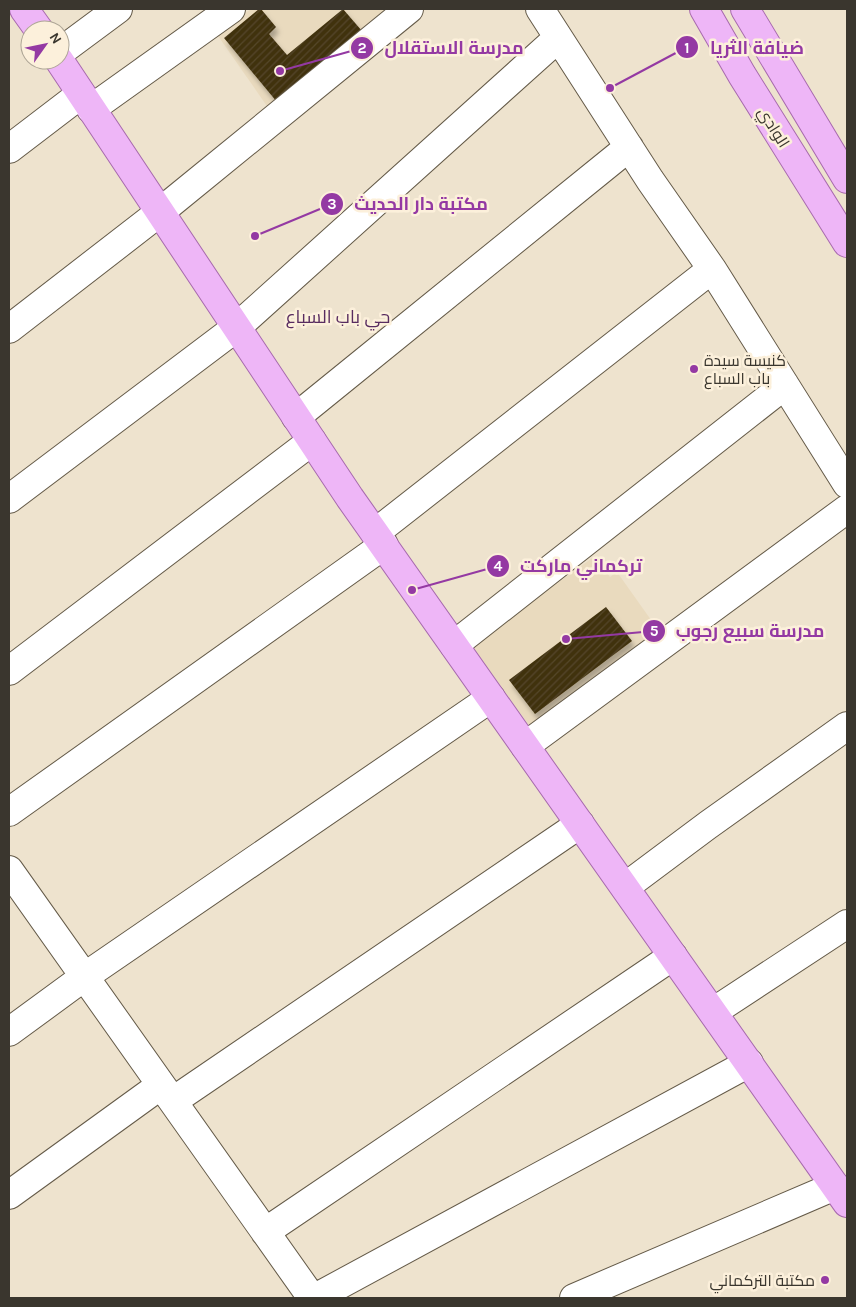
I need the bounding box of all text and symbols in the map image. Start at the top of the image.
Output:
north arrow [20,20,70,70]
text: N [46,29,65,47]
callout: ضيافة الثريا [675,31,814,64]
callout: مدرسة الاستقلال [349,32,533,65]
text: مدرسة الاستقلال [384,37,524,59]
text: ضيافة الثريا [710,37,804,59]
text: 2 [357,39,367,57]
text: 1 [684,39,690,57]
street label: الوادي [750,103,793,153]
callout: مكتبة دار الحديث [320,187,498,220]
text: مكتبة دار الحديث [354,193,488,215]
text: 3 [327,195,337,213]
district label: حي باب السباع [286,306,390,331]
place label: كنيسة سيدة باب السباع [704,351,786,390]
marker: كنيسة سيدة باب السباع [688,363,700,375]
callout: تركماني ماركت [485,549,652,582]
text: تركماني ماركت [520,555,642,581]
text: 4 [494,557,503,575]
callout: مدرسة سبيع رجوب [641,614,835,647]
text: مدرسة سبيع رجوب [676,620,824,643]
text: 5 [650,622,659,640]
place label: مكتبة التركماني [710,1271,815,1294]
marker: مكتبة التركماني [819,1274,831,1286]

